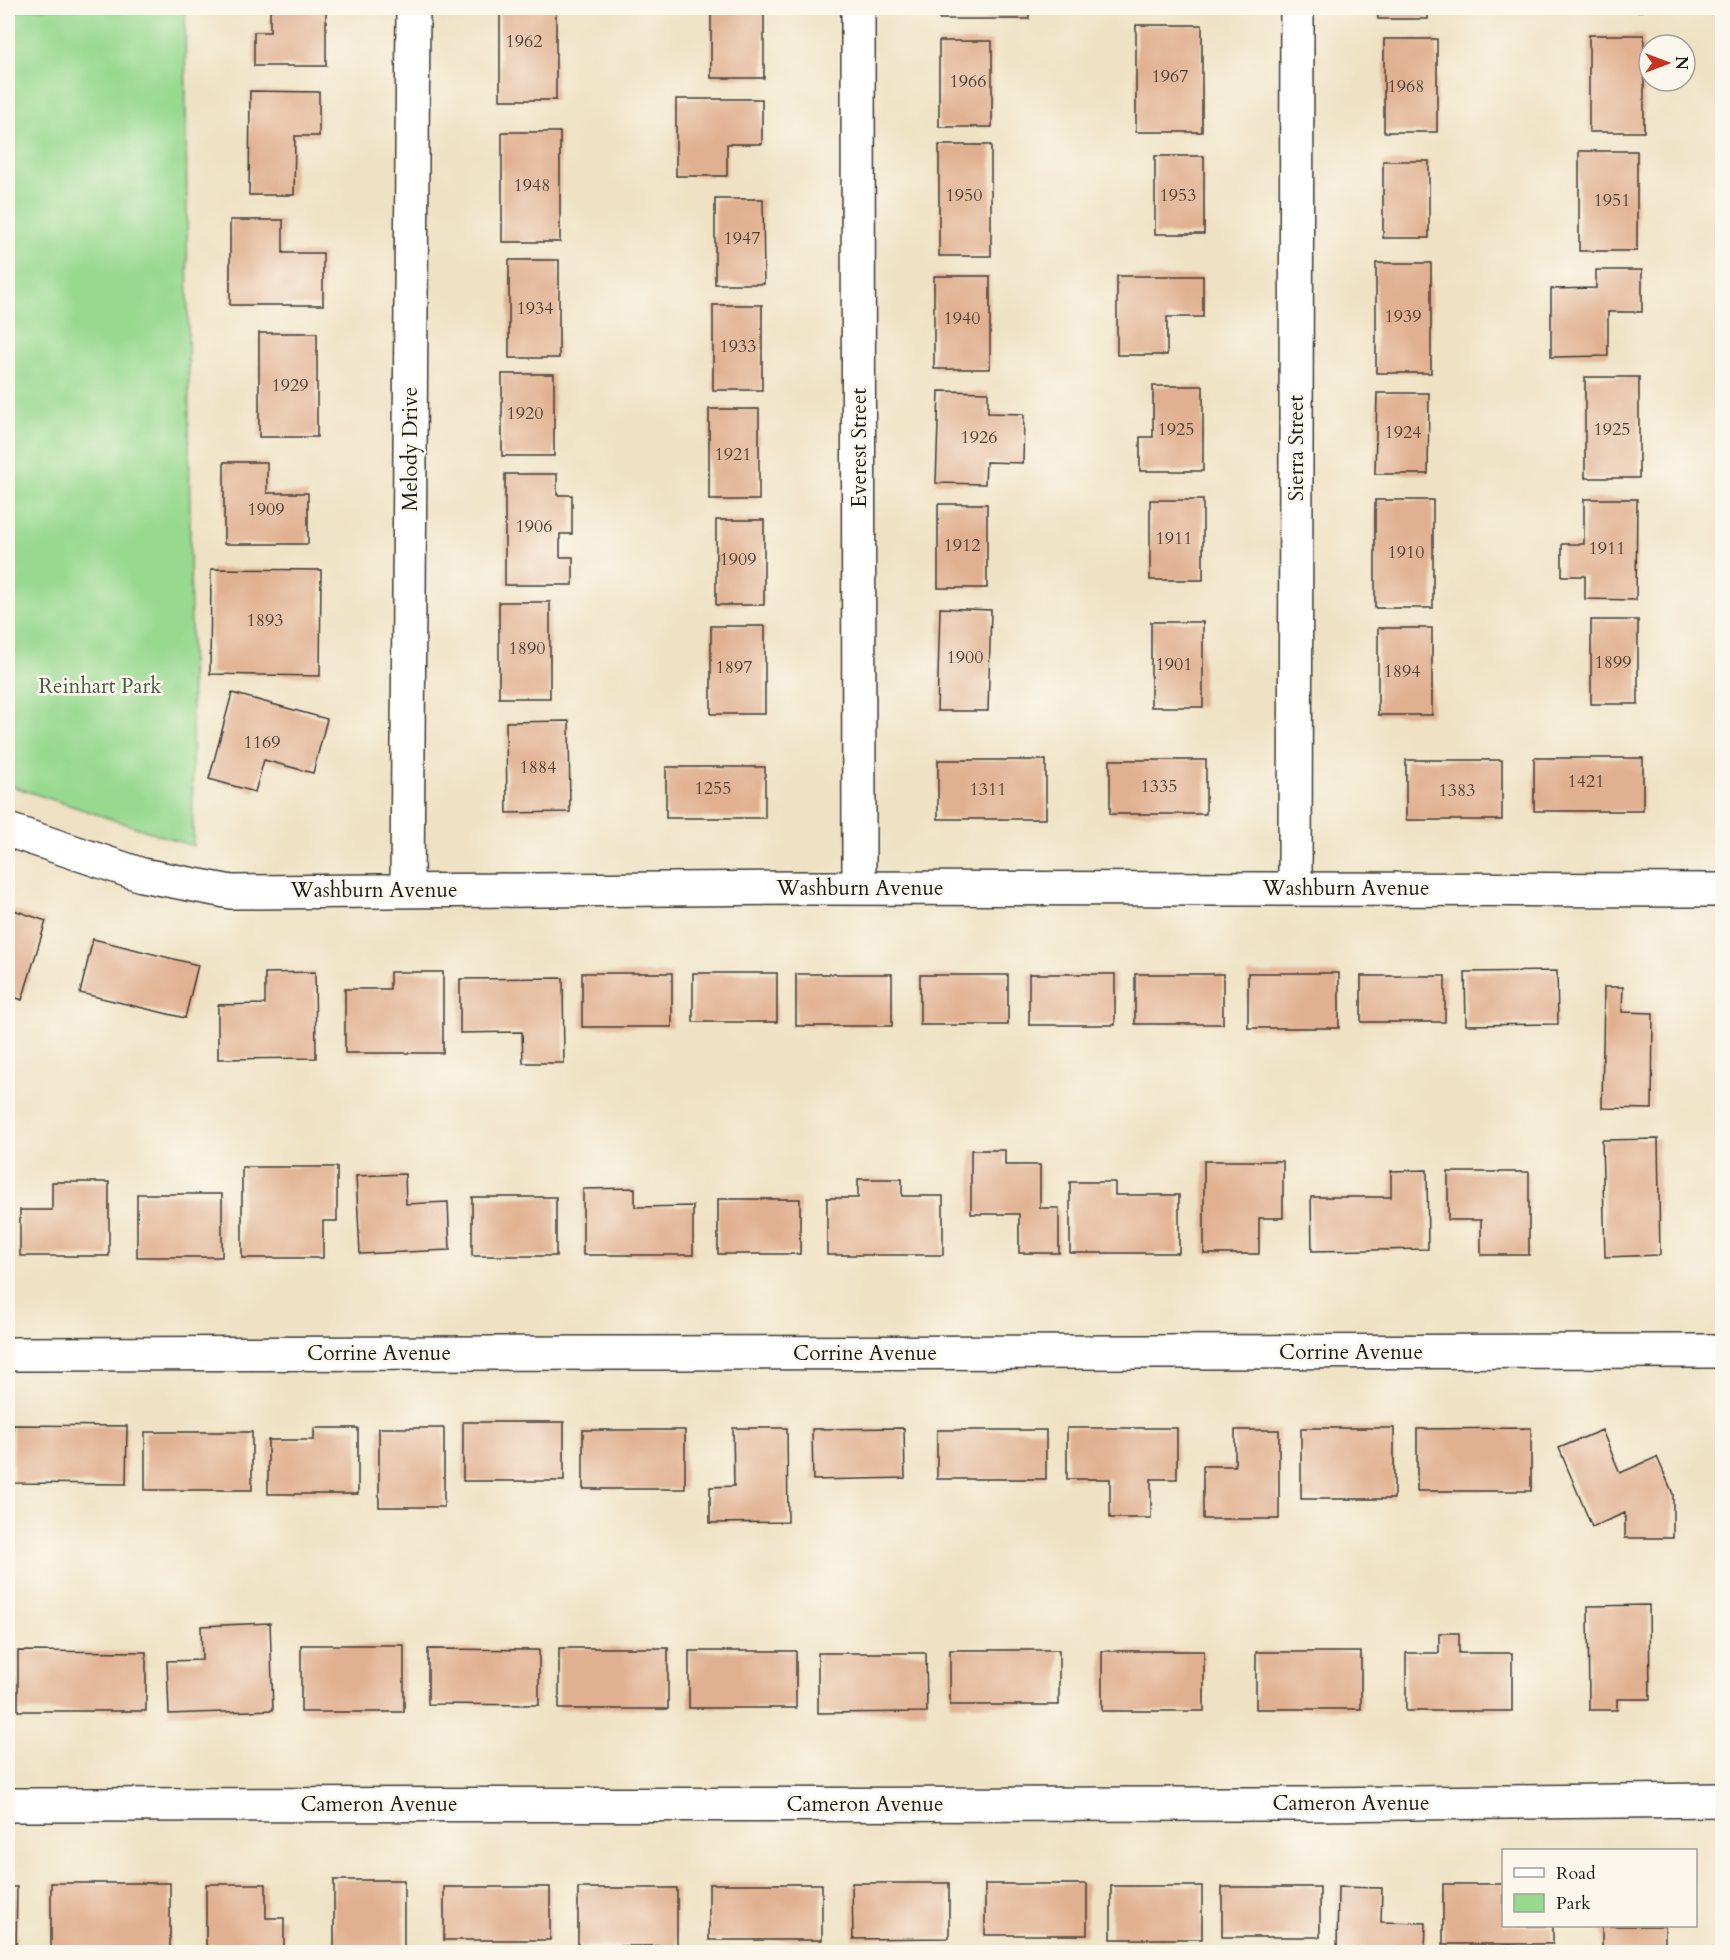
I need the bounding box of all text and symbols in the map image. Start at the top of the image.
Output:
house number: 1962 [506,29,542,54]
north arrow [1637,33,1697,93]
text: N [1670,56,1692,70]
house number: 1967 [1152,64,1188,89]
house number: 1966 [950,69,986,94]
house number: 1968 [1388,74,1424,99]
house number: 1948 [514,173,550,198]
house number: 1950 [946,183,982,208]
house number: 1953 [1160,183,1196,208]
house number: 1951 [1594,188,1630,213]
house number: 1947 [724,226,760,251]
house number: 1934 [517,296,553,321]
house number: 1939 [1385,304,1421,329]
house number: 1940 [944,306,980,331]
house number: 1933 [720,334,756,359]
house number: 1929 [272,373,308,398]
street label: Melody Drive [396,387,425,511]
street label: Everest Street [845,388,874,508]
street label: Sierra Street [1282,394,1311,501]
house number: 1920 [507,401,543,426]
house number: 1925 [1158,417,1194,442]
house number: 1925 [1594,417,1630,442]
house number: 1924 [1385,420,1421,445]
house number: 1926 [961,425,997,450]
house number: 1921 [715,442,751,467]
house number: 1909 [248,497,284,522]
house number: 1906 [516,514,552,539]
house number: 1911 [1156,526,1192,551]
house number: 1912 [944,533,980,558]
house number: 1911 [1589,536,1625,561]
house number: 1910 [1388,540,1424,565]
house number: 1909 [720,547,756,572]
house number: 1893 [247,608,283,633]
house number: 1890 [509,636,545,661]
house number: 1900 [947,645,983,670]
house number: 1899 [1595,650,1631,675]
house number: 1901 [1156,652,1192,677]
house number: 1897 [716,655,752,680]
house number: 1894 [1384,659,1420,684]
park label: Reinhart Park [39,672,162,701]
house number: 1169 [244,730,280,755]
house number: 1884 [520,755,556,780]
house number: 1421 [1568,769,1604,794]
house number: 1335 [1141,774,1177,799]
house number: 1255 [695,776,731,801]
house number: 1311 [970,777,1006,802]
house number: 1383 [1439,778,1475,803]
street label: Washburn Avenue [776,874,943,903]
street label: Washburn Avenue [1262,874,1429,903]
street label: Washburn Avenue [290,876,457,905]
street label: Corrine Avenue [1279,1338,1423,1367]
street label: Corrine Avenue [307,1339,451,1368]
street label: Corrine Avenue [793,1339,937,1368]
street label: Cameron Avenue [1272,1789,1430,1818]
street label: Cameron Avenue [300,1790,458,1819]
street label: Cameron Avenue [786,1790,944,1819]
legend [1502,1849,1697,1927]
text: Road [1556,1861,1596,1886]
text: Park [1556,1891,1591,1916]

